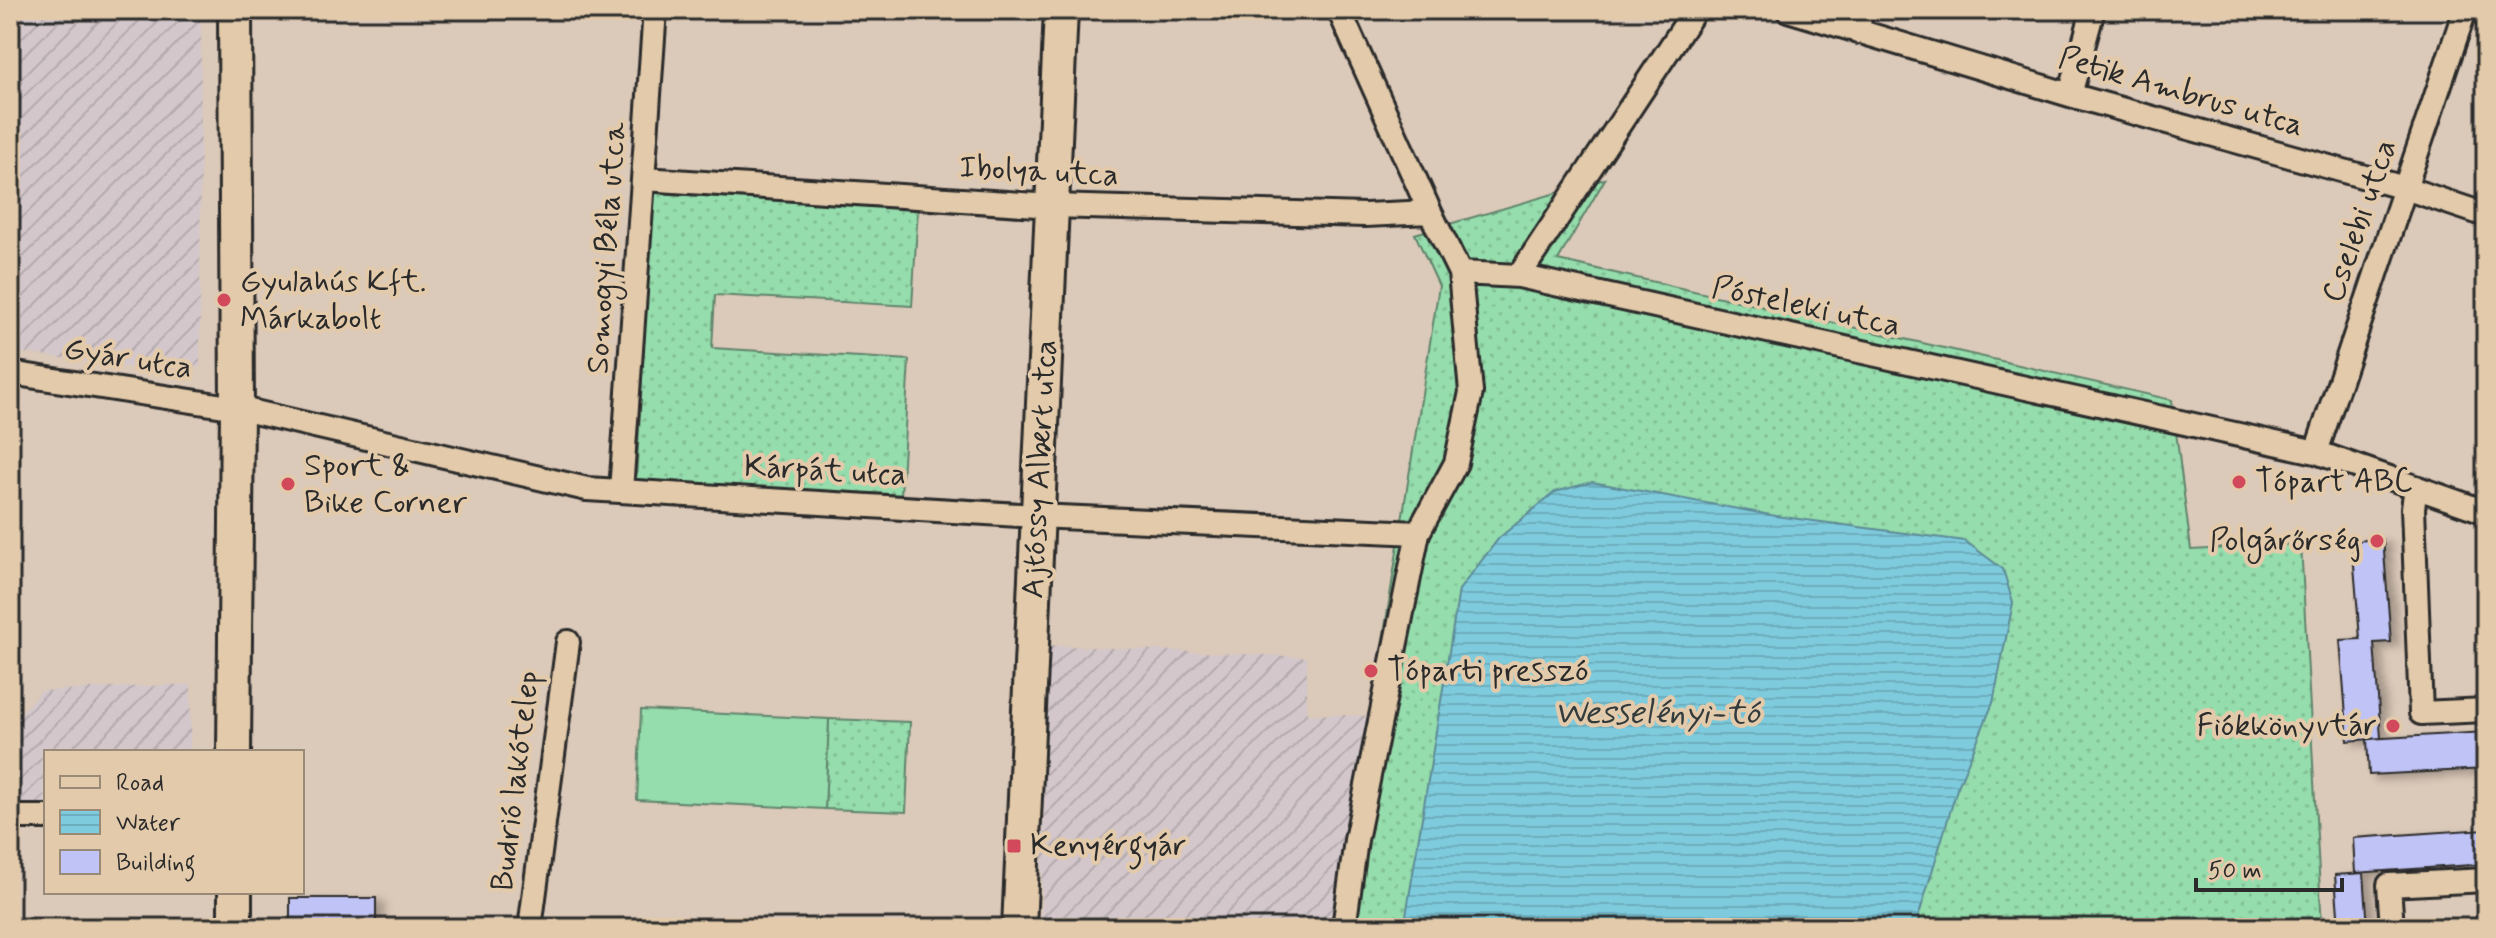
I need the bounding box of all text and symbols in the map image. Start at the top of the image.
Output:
street label: Petik Ambrus utca [2054,37,2308,147]
street label: Somogyi Béla utca [577,120,639,375]
street label: Cselebi utca [2312,134,2408,308]
street label: Ibolya utca [958,147,1120,197]
place label: Gyulahús Kft. Márkabolt [240,261,426,340]
street label: Pósteleki utca [1708,267,1904,347]
marker: Gyulahús Kft. Márkabolt [215,291,233,309]
street label: Gyár utca [61,328,195,390]
street label: Ajtóssy Albert utca [1012,338,1068,600]
place label: Sport & Bike Corner [304,445,467,524]
street label: Kárpát utca [743,446,907,496]
place label: Tópart ABC [2255,461,2413,503]
marker: Tópart ABC [2230,473,2248,491]
marker: Sport & Bike Corner [279,475,297,493]
place label: Polgárőrség [2209,520,2361,564]
marker: Polgárőrség [2368,532,2386,550]
place label: Tóparti presszó [1387,650,1589,692]
marker: Tóparti presszó [1362,662,1380,680]
street label: Budrió lakótelep [482,669,550,893]
water label: Wesselényi-tó [1554,691,1761,736]
place label: Fiókkönyvtár [2197,705,2377,747]
marker: Fiókkönyvtár [2384,717,2402,735]
legend [44,750,304,894]
text: Road [116,768,164,799]
text: Water [116,808,181,839]
place label: Kenyérgyár [1030,825,1187,870]
marker: Kenyérgyár [1005,837,1023,855]
scale bar [2196,842,2342,892]
text: Building [116,848,196,882]
text: 50 m [2208,856,2262,887]

